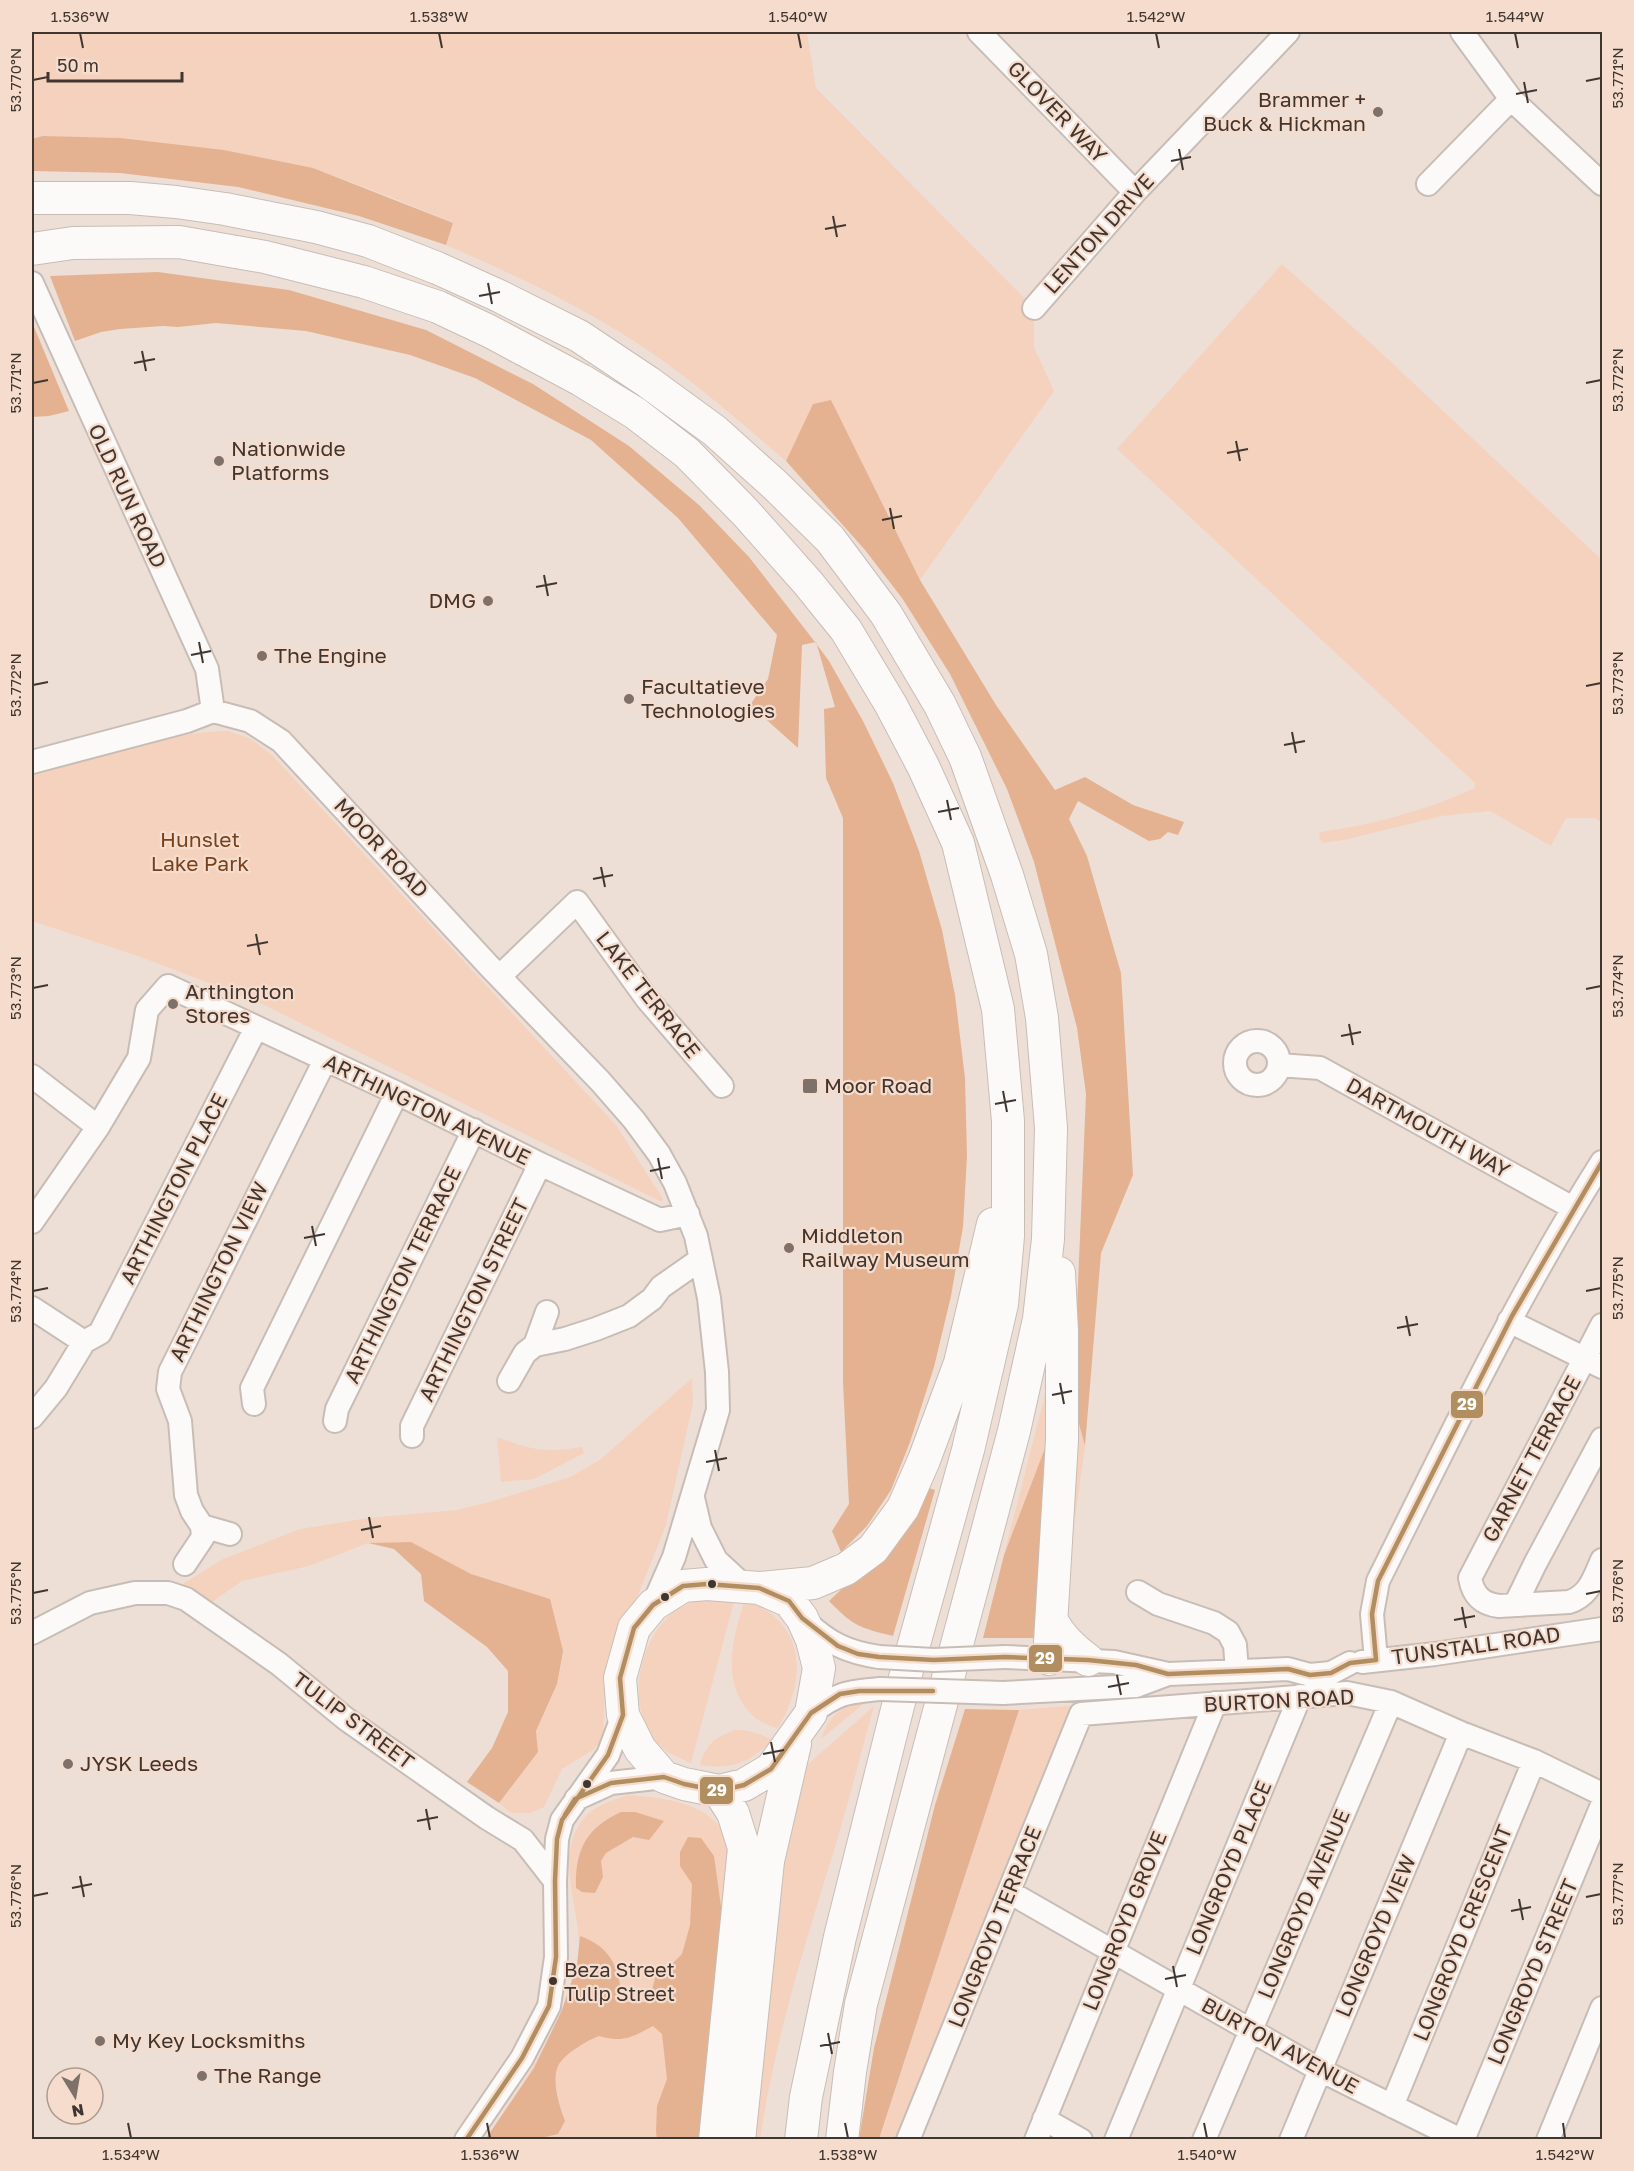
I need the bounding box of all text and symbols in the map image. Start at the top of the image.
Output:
text: 1.536°W [51,7,109,25]
text: 1.538°W [410,7,468,25]
text: 1.540°W [768,7,828,25]
text: 1.542°W [1127,7,1185,25]
text: 1.544°W [1486,7,1544,25]
scale bar [48,45,182,83]
text: 53.771°N [1608,47,1626,109]
text: 53.770°N [6,48,24,112]
text: 50 m [57,54,99,76]
street label: GLOVER WAY [1003,55,1113,168]
place label: Brammer + Buck & Hickman [1203,86,1366,136]
marker: Brammer + Buck & Hickman [1371,105,1385,119]
street label: LENTON DRIVE [1038,168,1159,299]
text: 53.772°N [1608,348,1626,412]
text: 53.771°N [6,352,24,414]
street label: OLD RUN ROAD [83,419,173,572]
place label: Nationwide Platforms [231,435,346,485]
marker: Nationwide Platforms [212,454,226,468]
place label: DMG [428,587,476,613]
marker: DMG [481,594,495,608]
place label: The Engine [274,642,387,668]
marker: The Engine [255,649,269,663]
text: 53.773°N [1608,651,1626,715]
text: 53.772°N [6,653,24,717]
place label: Facultatieve Technologies [641,673,775,723]
marker: Facultatieve Technologies [622,692,636,706]
street label: MOOR ROAD [329,792,434,903]
park label: Hunslet Lake Park [151,826,249,876]
street label: LAKE TERRACE [591,926,707,1063]
text: 53.774°N [1608,954,1626,1018]
text: 53.773°N [6,956,24,1020]
place label: Arthington Stores [185,978,294,1028]
marker: Arthington Stores [166,997,180,1011]
street label: ARTHINGTON AVENUE [320,1048,535,1170]
street label: DARTMOUTH WAY [1342,1071,1515,1183]
place label: Moor Road [824,1072,932,1098]
marker: Moor Road [801,1077,819,1095]
street label: ARTHINGTON PLACE [114,1089,232,1288]
street label: ARTHINGTON TERRACE [338,1162,466,1387]
street label: ARTHINGTON VIEW [163,1177,273,1366]
street label: ARTHINGTON STREET [413,1194,534,1405]
place label: Middleton Railway Museum [801,1222,969,1272]
marker: Middleton Railway Museum [782,1241,796,1255]
text: 53.775°N [1608,1256,1626,1320]
text: 53.774°N [6,1259,24,1323]
street label: GARNET TERRACE [1476,1371,1586,1546]
line badge: 29 [1450,1390,1484,1419]
text: 29 [1457,1394,1477,1414]
text: 53.776°N [1608,1559,1626,1623]
text: 53.775°N [6,1561,24,1625]
unlabelled marker [706,1578,718,1590]
unlabelled marker [659,1591,671,1603]
street label: TUNSTALL ROAD [1390,1620,1562,1670]
line badge: 29 [1028,1644,1063,1673]
text: 29 [1035,1648,1055,1668]
street label: TULIP STREET [288,1666,419,1774]
street label: BURTON ROAD [1203,1683,1355,1717]
place label: JYSK Leeds [80,1750,198,1776]
marker: JYSK Leeds [61,1757,75,1771]
line badge: 29 [699,1776,734,1805]
street label: LONGROYD PLACE [1180,1776,1277,1959]
unlabelled marker [581,1778,593,1790]
text: 29 [707,1780,727,1800]
street label: LONGROYD AVENUE [1251,1805,1355,2002]
street label: LONGROYD CRESCENT [1407,1821,1517,2045]
street label: LONGROYD TERRACE [942,1822,1046,2031]
street label: LONGROYD GROVE [1076,1827,1172,2014]
street label: LONGROYD VIEW [1329,1851,1421,2021]
text: 53.777°N [1608,1862,1626,1926]
text: 53.776°N [6,1864,24,1928]
street label: LONGROYD STREET [1481,1875,1583,2068]
place label: Beza Street Tulip Street [564,1957,675,2005]
marker: Beza Street Tulip Street [547,1975,559,1987]
street label: BURTON AVENUE [1197,1991,1364,2099]
place label: My Key Locksmiths [112,2027,305,2053]
marker: My Key Locksmiths [93,2034,107,2048]
place label: The Range [214,2062,321,2088]
north arrow [45,2066,105,2126]
marker: The Range [195,2069,209,2083]
text: N [70,2100,86,2122]
text: 1.534°W [102,2145,160,2163]
text: 1.536°W [461,2145,519,2163]
text: 1.538°W [819,2145,877,2163]
text: 1.540°W [1177,2145,1237,2163]
text: 1.542°W [1536,2145,1594,2163]

